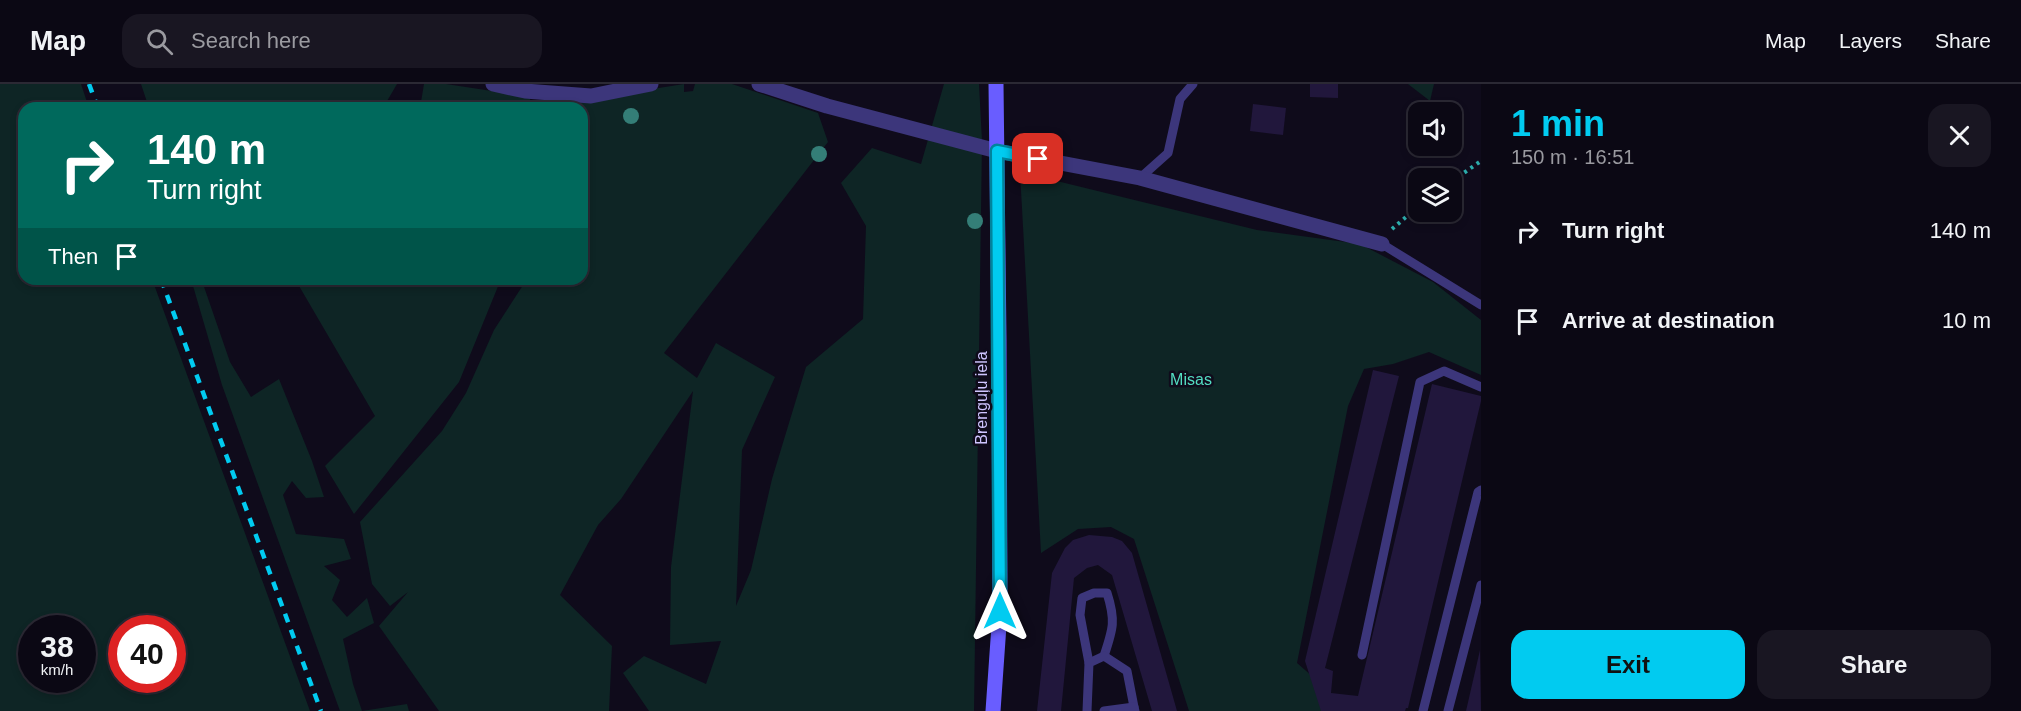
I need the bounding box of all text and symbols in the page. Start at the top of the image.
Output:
search box [122,14,542,68]
text: Map [30,25,86,56]
icon: search [143,25,176,58]
text: Search here [191,28,311,53]
text: Map [1765,29,1806,52]
text: Layers [1839,29,1902,52]
text: Share [1935,29,1991,52]
map controls [1408,102,1462,222]
button: sound [1408,102,1462,156]
text: 1 min [1511,103,1605,144]
button: close [1928,104,1991,167]
icon: right [48,126,126,204]
text: 140 m [147,126,266,173]
pin [1012,133,1063,184]
icon: arrive [1021,142,1054,175]
text: 150 m · 16:51 [1511,146,1634,168]
button: layers [1408,168,1462,222]
text: Turn right [147,175,262,205]
icon: right [1511,215,1544,248]
text: Turn right [1562,218,1664,243]
text: 140 m [1930,218,1991,243]
icon: arrive [110,240,143,273]
text: Then [48,244,98,269]
icon: arrive [1511,305,1544,338]
text: Arrive at destination [1562,308,1775,333]
text: 10 m [1942,308,1991,333]
street label: Brenguļu iela [973,351,990,445]
park label: Misas [1170,371,1212,388]
position arrow [968,579,1032,643]
speed limit sign: 40 [108,615,186,693]
text: 38 [40,630,74,663]
button: Exit [1511,630,1745,699]
button: Share [1757,630,1991,699]
text: km/h [41,661,73,678]

